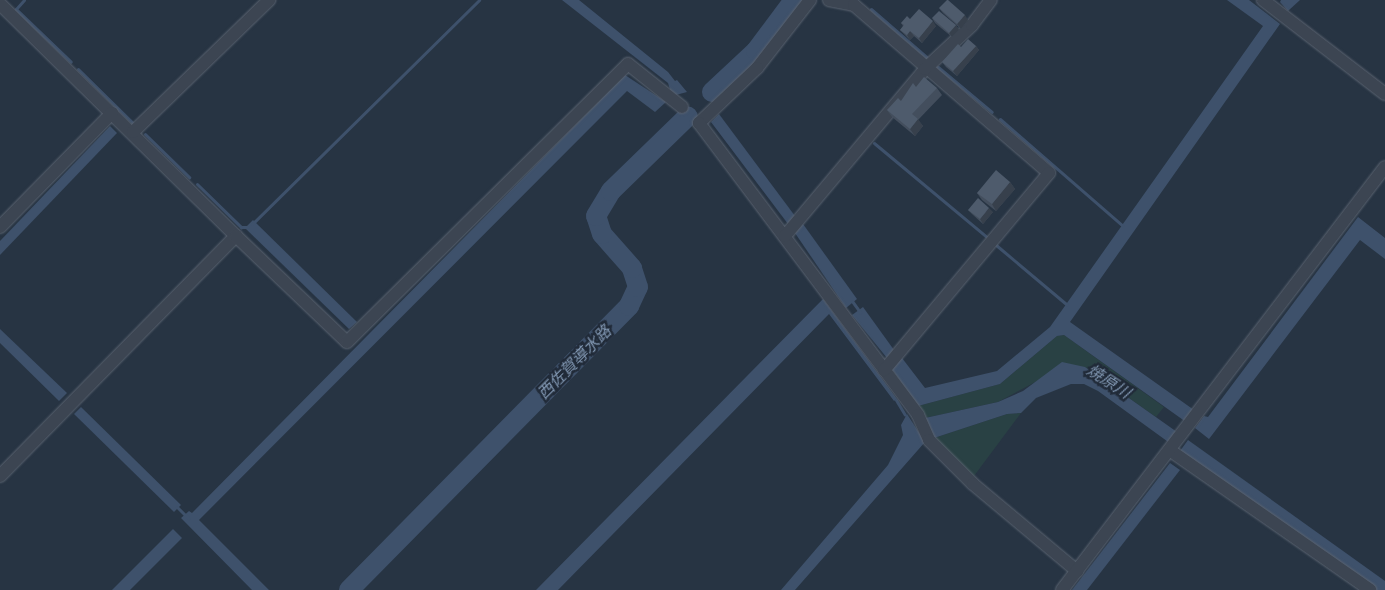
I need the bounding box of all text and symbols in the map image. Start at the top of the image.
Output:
water label: 西佐賀導水路 [533,321,615,403]
water label: 焼原川 [1084,360,1134,402]

